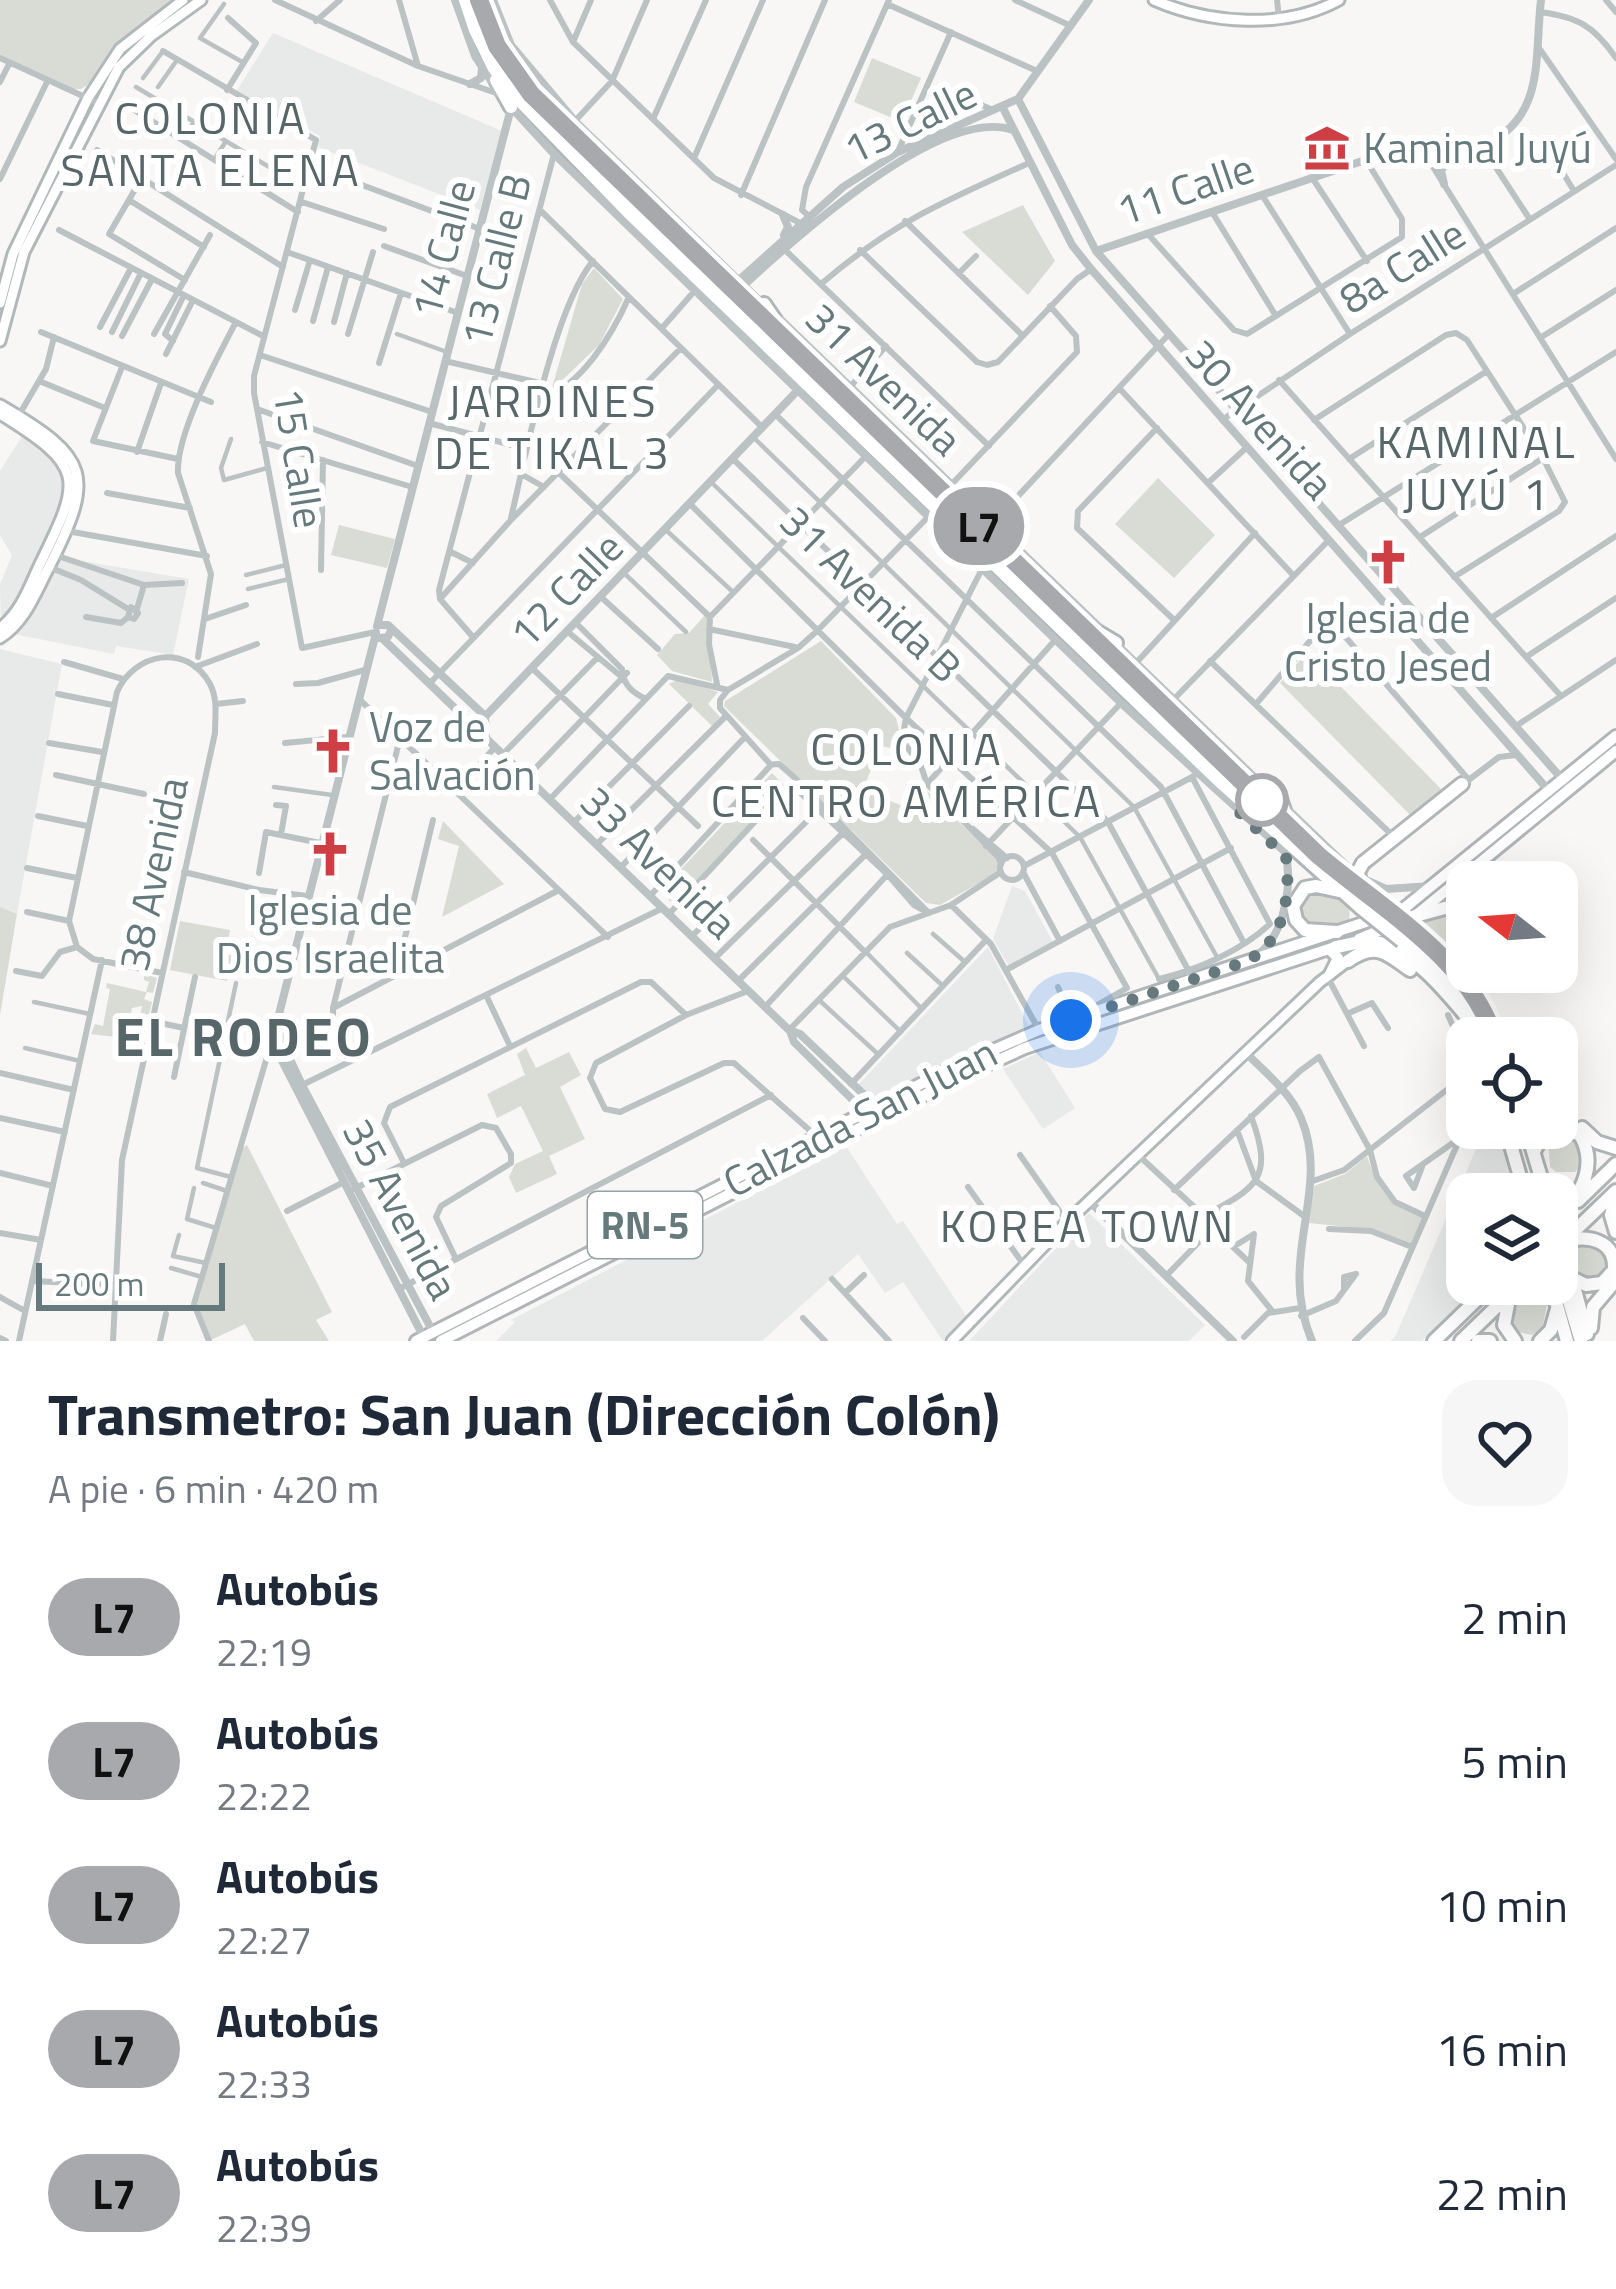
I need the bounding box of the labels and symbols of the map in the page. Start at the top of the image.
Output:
street label: 13 Calle [832,60,987,180]
district label: COLONIA SANTA ELENA [60,83,362,203]
place label: Kaminal Juyú [1363,115,1592,179]
museum icon: Kaminal Juyú [1302,123,1352,173]
street label: 11 Calle [1108,135,1262,241]
street label: 13 Calle B [443,167,547,353]
street label: 14 Calle [393,172,491,325]
street label: 8a Calle [1326,201,1477,329]
street label: 31 Avenida [792,287,978,470]
street label: 30 Avenida [1171,324,1350,513]
district label: JARDINES DE TIKAL 3 [434,366,672,486]
street label: 15 Calle [257,383,343,532]
district label: KAMINAL JUYÚ 1 [1376,407,1578,527]
line badge: L7 [925,487,1033,565]
street label: 31 Avenida B [766,490,977,697]
street label: 12 Calle [493,516,637,662]
church icon: Iglesia de Cristo Jesed [1363,537,1413,587]
place label: Iglesia de Cristo Jesed [1284,585,1492,697]
place label: Voz de Salvación [369,694,536,806]
district label: COLONIA CENTRO AMÉRICA [711,714,1103,834]
church icon: Voz de Salvación [308,726,358,776]
street label: 33 Avenida [567,770,753,953]
street label: 38 Avenida [100,771,204,977]
unlabelled marker [1237,775,1287,825]
church icon: Iglesia de Dios Israelita [305,829,355,879]
north arrow [1446,861,1578,993]
place label: Iglesia de Dios Israelita [216,877,444,989]
your location [1041,990,1101,1050]
district label: EL RODEO [114,995,374,1077]
street label: Calzada San Juan [711,1020,1008,1213]
street label: 35 Avenida [327,1107,476,1310]
district label: KOREA TOWN [940,1191,1236,1259]
road number: RN-5 [588,1192,702,1258]
scale bar [36,1257,225,1310]

